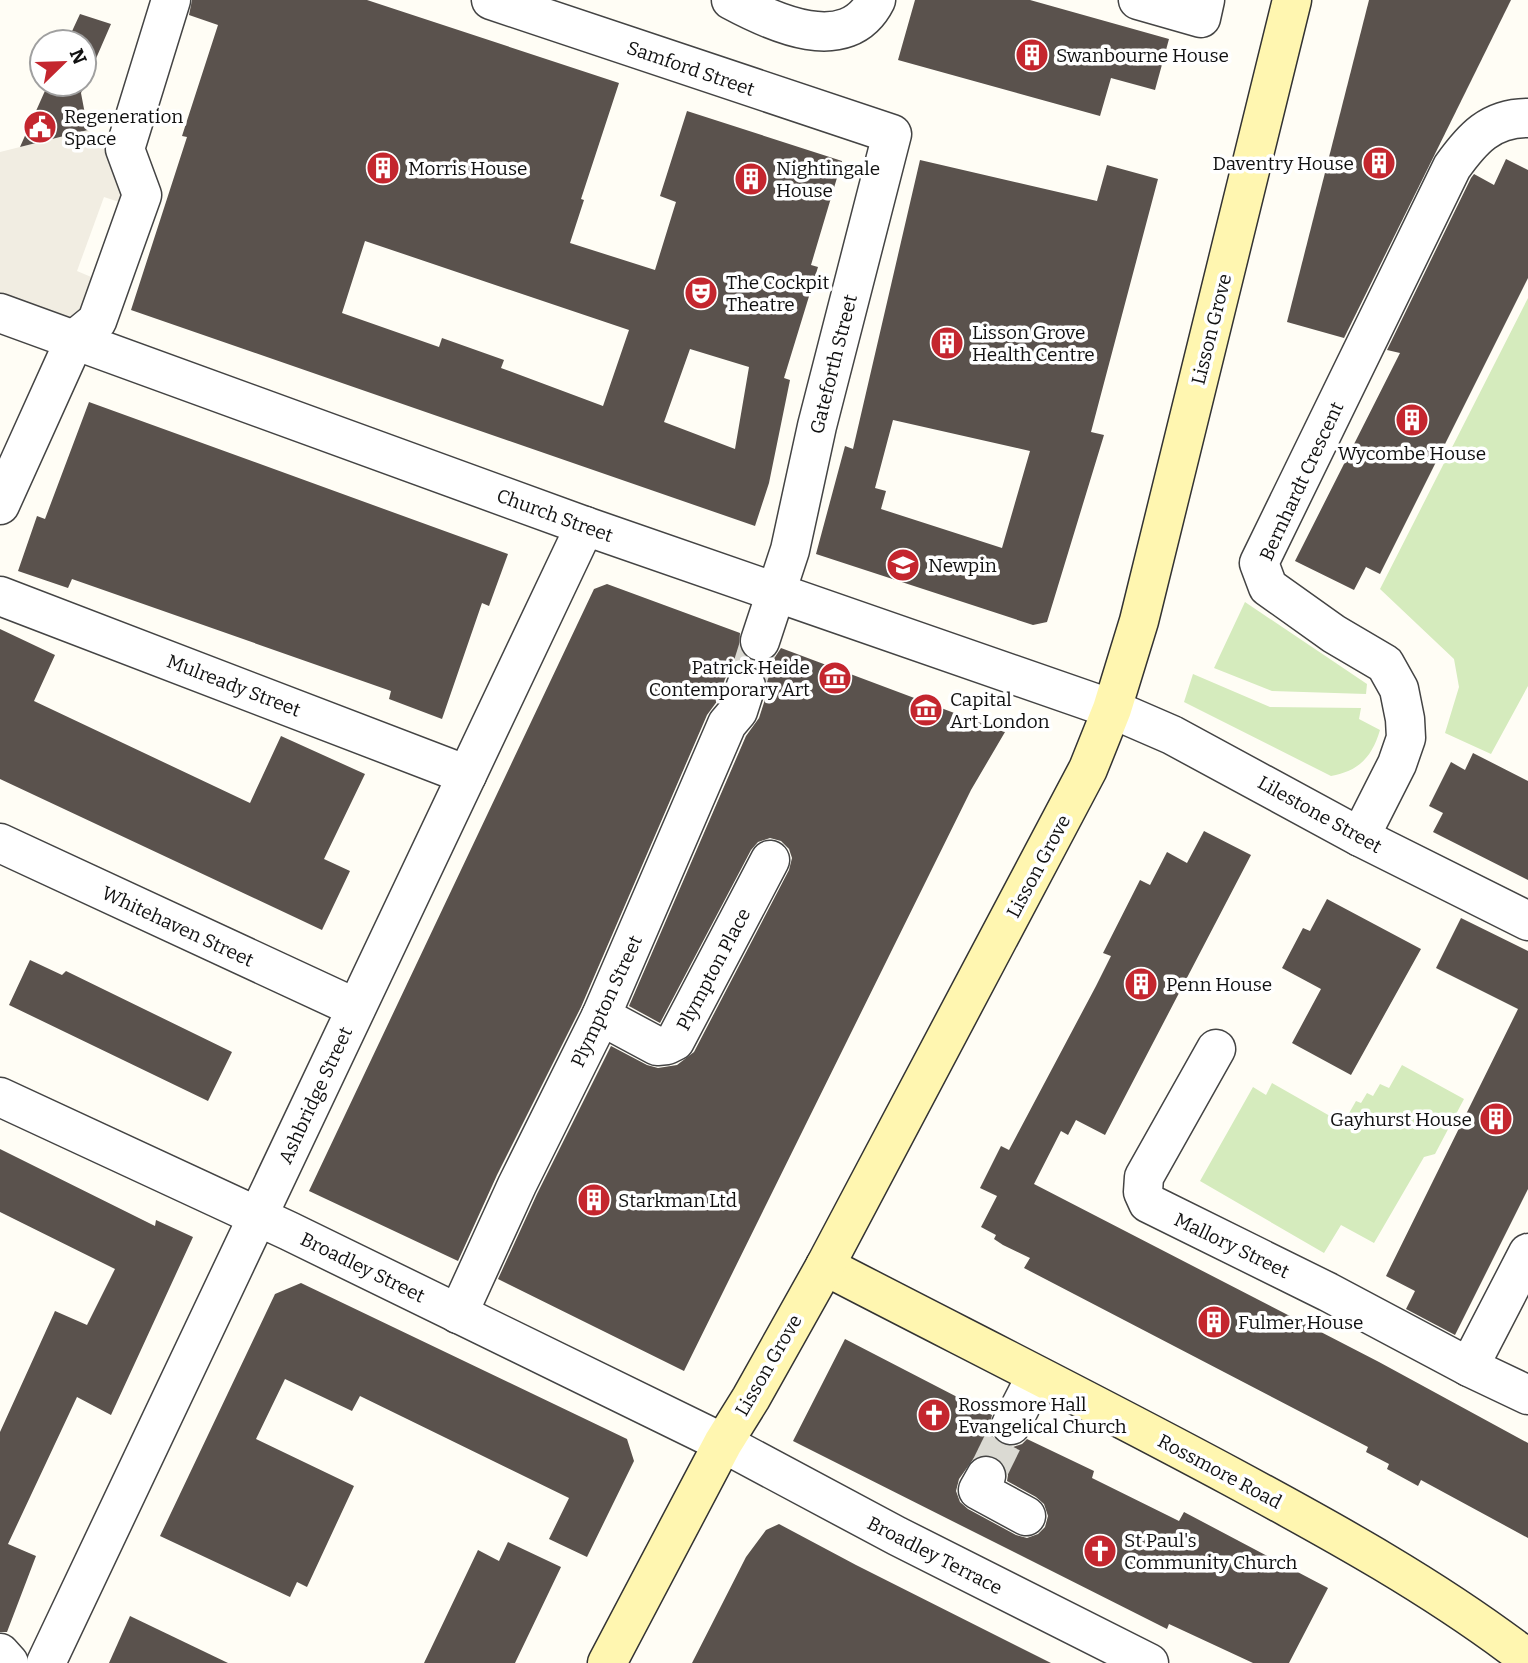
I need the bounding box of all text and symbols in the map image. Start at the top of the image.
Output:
north arrow [28,28,98,98]
street label: Samford Street [624,36,758,101]
building icon: Swanbourne House [1013,36,1051,74]
place label: Swanbourne House [1056,44,1229,67]
text: N [65,45,92,68]
place label: Regeneration Space [64,105,183,150]
public building icon: Regeneration Space [21,108,59,146]
building icon: Daventry House [1360,144,1398,182]
building icon: Morris House [364,149,402,187]
place label: Daventry House [1212,152,1354,175]
place label: Morris House [408,157,527,180]
place label: Nightingale House [776,157,880,202]
building icon: Nightingale House [732,160,770,198]
place label: The Cockpit Theatre [726,271,829,316]
street label: Lisson Grove [1187,271,1236,387]
theatre icon: The Cockpit Theatre [682,274,720,312]
street label: Gateforth Street [805,292,862,436]
place label: Lisson Grove Health Centre [972,321,1095,366]
building icon: Lisson Grove Health Centre [928,324,966,362]
street label: Bernhardt Crescent [1255,398,1348,564]
building icon: Wycombe House [1393,401,1431,439]
place label: Wycombe House [1338,442,1486,465]
street label: Church Street [494,484,616,547]
school or university icon: Newpin [884,546,922,584]
place label: Newpin [928,554,997,577]
street label: Mulready Street [164,649,304,722]
place label: Patrick Heide Contemporary Art [649,656,810,701]
museum icon: Patrick Heide Contemporary Art [816,659,854,697]
place label: Capital Art London [950,688,1050,733]
museum icon: Capital Art London [907,691,945,729]
street label: Lilestone Street [1254,771,1386,858]
street label: Lisson Grove [1002,811,1075,922]
street label: Whitehaven Street [98,881,258,972]
street label: Plympton Place [671,904,755,1034]
street label: Plympton Street [566,932,647,1071]
building icon: Penn House [1122,965,1160,1003]
place label: Penn House [1166,973,1272,996]
street label: Ashbridge Street [274,1023,357,1167]
building icon: Gayhurst House [1477,1100,1515,1138]
place label: Gayhurst House [1330,1108,1472,1131]
building icon: Starkman Ltd [575,1181,613,1219]
place label: Starkman Ltd [618,1189,737,1212]
street label: Mallory Street [1171,1208,1293,1283]
street label: Broadley Street [297,1227,429,1308]
building icon: Fulmer House [1195,1303,1233,1341]
street label: Lisson Grove [730,1310,807,1420]
place label: Fulmer House [1238,1311,1363,1334]
place label: Rossmore Hall Evangelical Church [958,1393,1127,1438]
church icon: Rossmore Hall Evangelical Church [915,1396,953,1434]
street label: Rossmore Road [1154,1429,1286,1514]
street label: Broadley Terrace [863,1512,1006,1599]
place label: St Paul's Community Church [1124,1529,1298,1574]
church icon: St Paul's Community Church [1081,1532,1119,1570]

